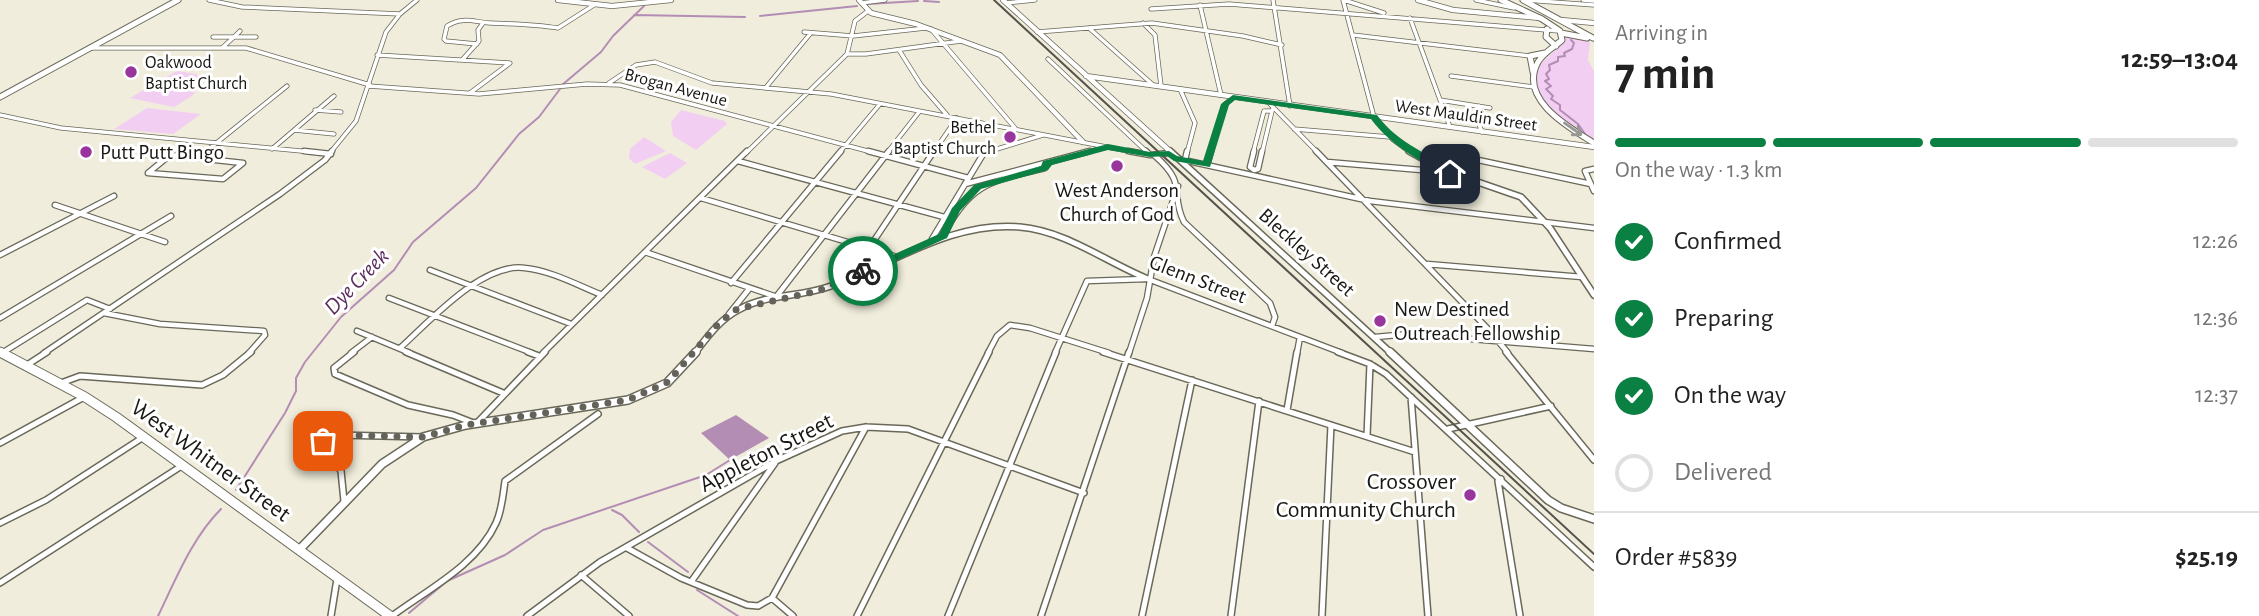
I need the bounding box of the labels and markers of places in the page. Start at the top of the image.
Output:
place label: Oakwood Baptist Church [145,54,247,93]
marker: Oakwood Baptist Church [123,64,139,80]
place label: Bethel Baptist Church [894,119,996,158]
marker: Bethel Baptist Church [1002,129,1018,145]
place label: Putt Putt Bingo [100,142,224,163]
marker: Putt Putt Bingo [78,144,94,160]
pin [1420,144,1480,204]
marker: West Anderson Church of God [1109,158,1125,174]
place label: West Anderson Church of God [1055,180,1179,225]
place label: New Destined Outreach Fellowship [1394,299,1560,344]
marker: New Destined Outreach Fellowship [1372,313,1388,329]
pin [293,411,353,471]
place label: Crossover Community Church [1276,470,1456,522]
marker: Crossover Community Church [1462,487,1478,503]

